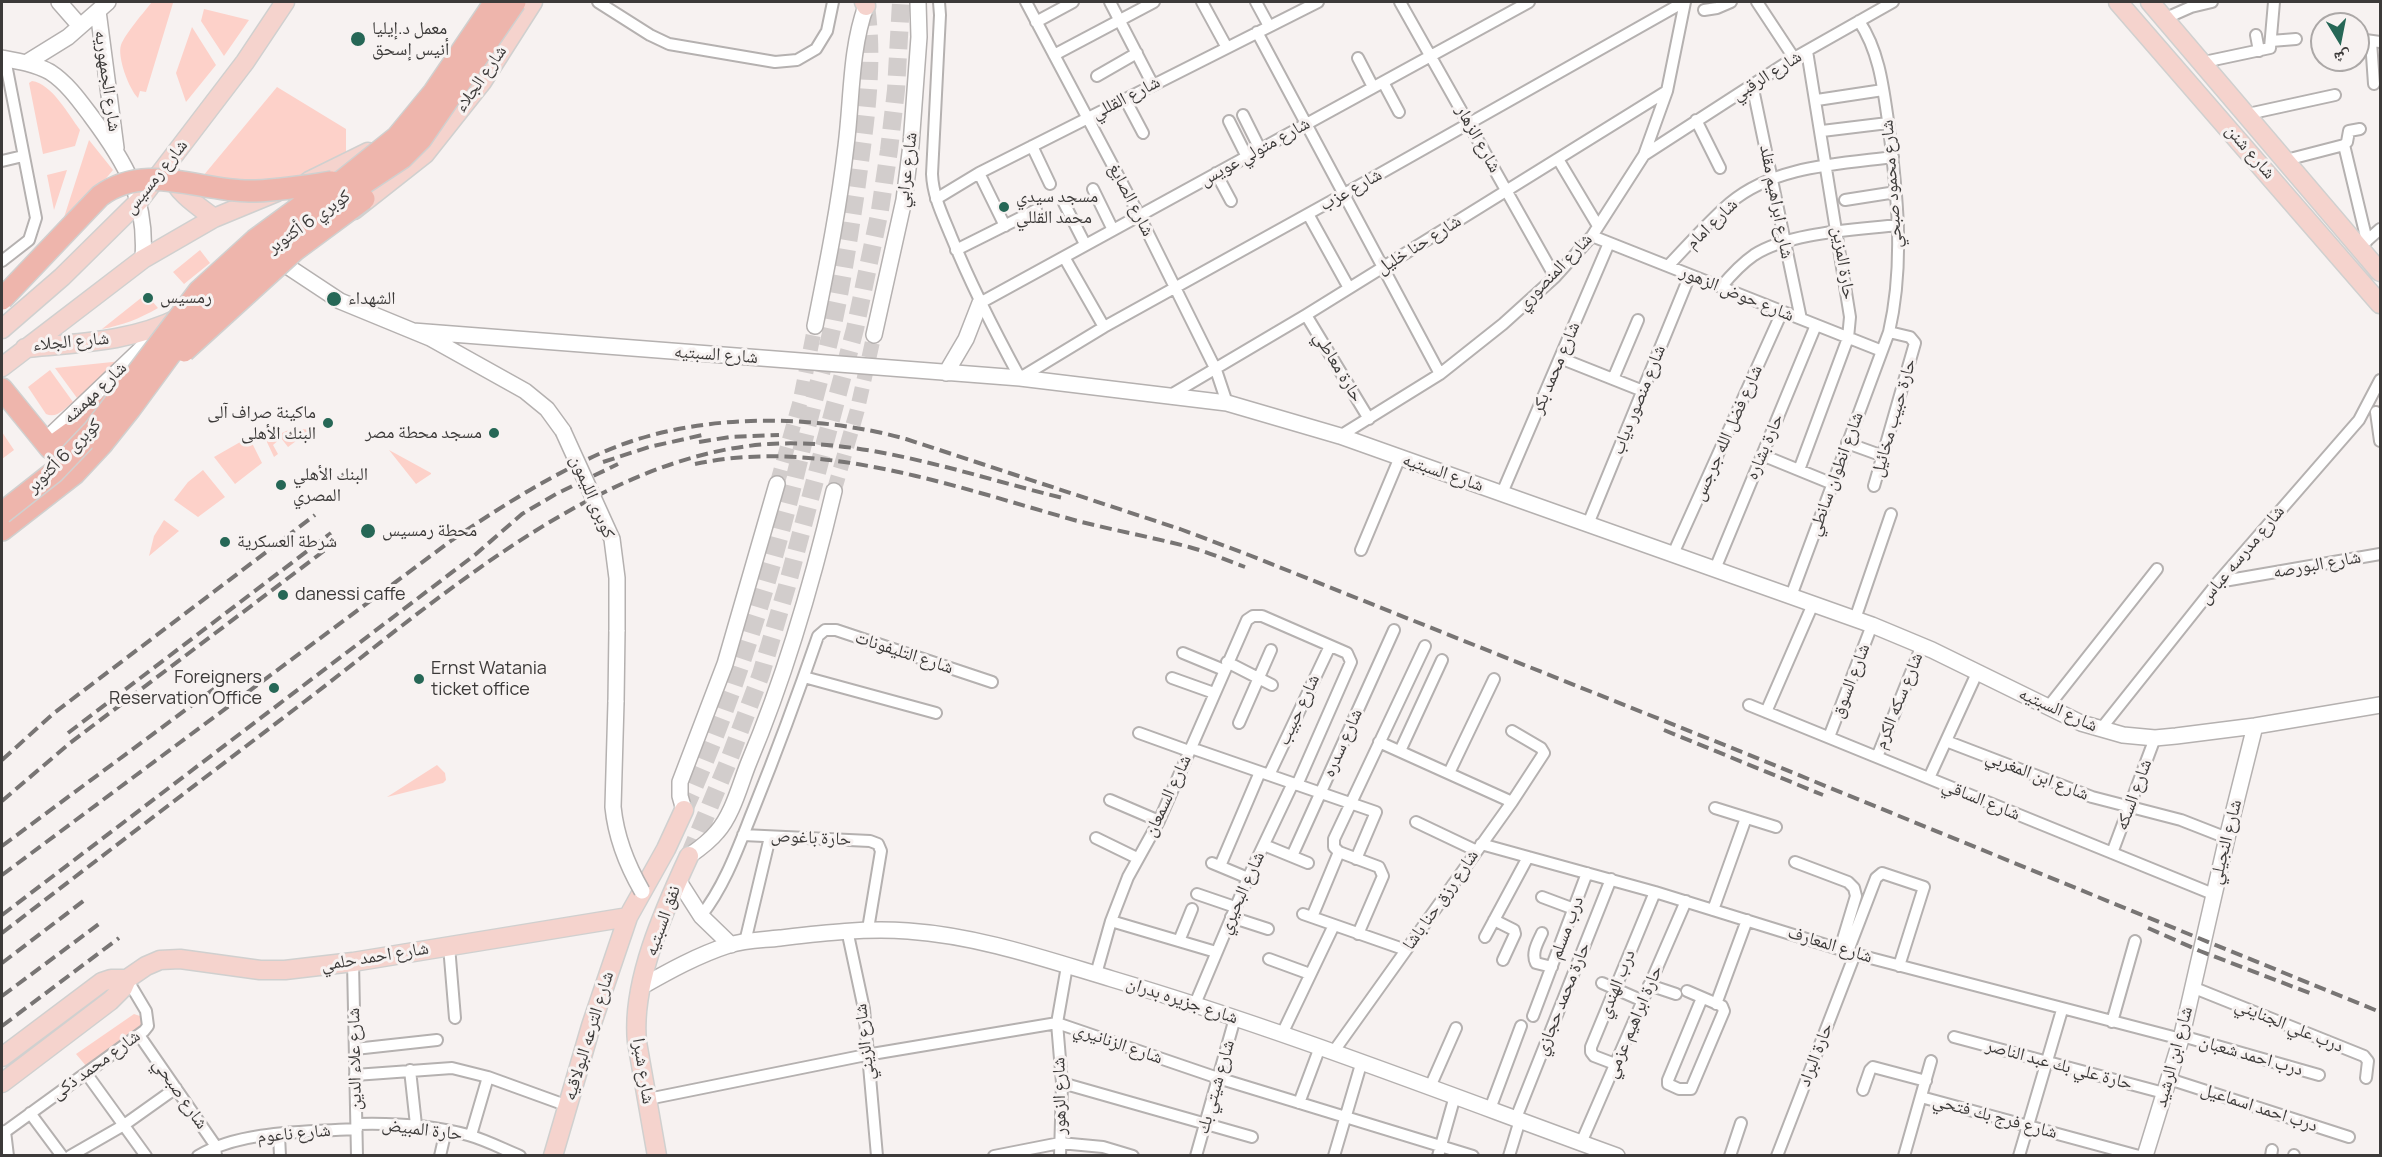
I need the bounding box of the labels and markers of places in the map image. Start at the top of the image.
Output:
place label: معمل د.إيليا أنيس إسحق [372,18,449,60]
marker: معمل د.إيليا أنيس إسحق [349,30,367,48]
place label: مسجد سيدي محمد القللي [1016,186,1098,228]
marker: مسجد سيدي محمد القللي [997,200,1011,214]
place label: رمسيس [160,287,212,309]
place label: الشهداء [348,288,396,310]
marker: الشهداء [325,290,343,308]
marker: رمسيس [141,291,155,305]
place label: ماكينة صراف آلى البنك الأهلى [207,402,316,444]
marker: ماكينة صراف آلى البنك الأهلى [321,416,335,430]
place label: مسجد محطة مصر [365,422,482,444]
marker: مسجد محطة مصر [487,426,501,440]
place label: البنك الأهلي المصري [293,464,368,506]
marker: البنك الأهلي المصري [274,478,288,492]
place label: محطة رمسيس [382,520,477,542]
marker: محطة رمسيس [359,522,377,540]
place label: شرطة العسكرية [237,531,337,553]
marker: شرطة العسكرية [218,535,232,549]
place label: danessi caffe [295,584,406,606]
marker: danessi caffe [276,588,290,602]
place label: Ernst Watania ticket office [431,658,547,700]
place label: Foreigners Reservation Office [109,667,262,710]
marker: Ernst Watania ticket office [412,672,426,686]
marker: Foreigners Reservation Office [267,681,281,695]

